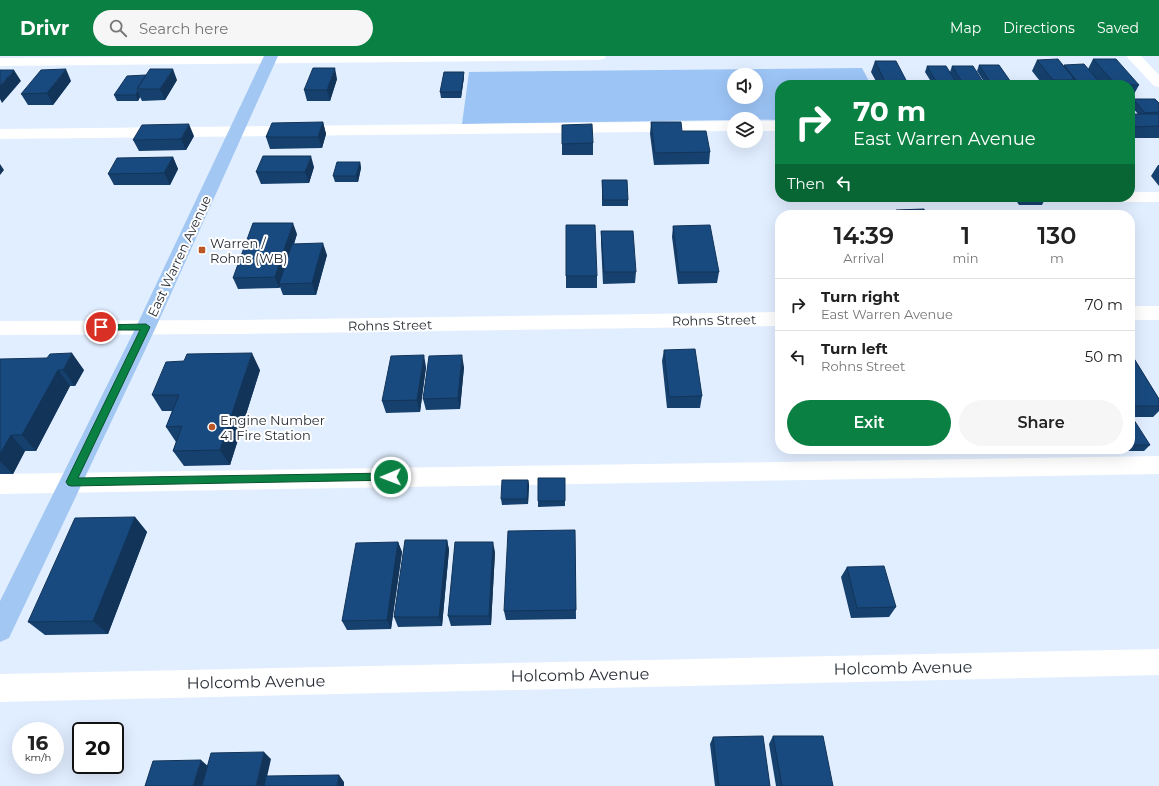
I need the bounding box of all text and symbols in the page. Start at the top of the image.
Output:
search box [93,10,373,46]
text: Drivr [20,17,69,40]
icon: search [107,17,129,39]
text: Search here [139,19,228,38]
text: Map [950,19,981,37]
text: Directions [1003,19,1075,37]
text: Saved [1097,19,1139,37]
map controls [727,68,763,148]
button: sound [727,68,763,104]
text: 70 m [853,94,926,128]
icon: right [787,96,839,148]
button: layers [727,112,763,148]
text: East Warren Avenue [853,128,1036,150]
icon: left [833,172,855,194]
text: Then [787,174,825,193]
street label: East Warren Avenue [144,193,214,319]
text: 14:39 [834,221,894,250]
text: 1 [961,221,970,250]
text: 130 [1037,221,1076,250]
place label: Warren / Rohns (WB) [210,235,287,266]
marker: Warren / Rohns (WB) [197,245,207,255]
text: Arrival [843,250,884,266]
text: min [953,250,979,266]
text: m [1050,250,1064,266]
text: Turn right [821,287,900,306]
icon: right [787,294,809,316]
text: 70 m [1085,295,1123,314]
text: East Warren Avenue [821,306,953,322]
pin [84,310,118,344]
street label: Rohns Street [672,311,756,329]
icon: arrive [90,316,112,338]
street label: Rohns Street [348,316,432,334]
text: Turn left [821,339,888,358]
icon: left [787,346,809,368]
text: 50 m [1085,347,1123,366]
text: Rohns Street [821,358,905,374]
button: Exit [787,400,951,446]
button: Share [959,400,1123,446]
place label: Engine Number 41 Fire Station [220,412,325,443]
marker: Engine Number 41 Fire Station [207,422,217,432]
position arrow [370,456,412,498]
street label: Holcomb Avenue [834,657,972,679]
street label: Holcomb Avenue [511,664,649,686]
street label: Holcomb Avenue [187,671,325,693]
speed limit sign: 20 [72,722,124,774]
text: 16 [28,731,48,755]
text: km/h [25,751,51,764]

